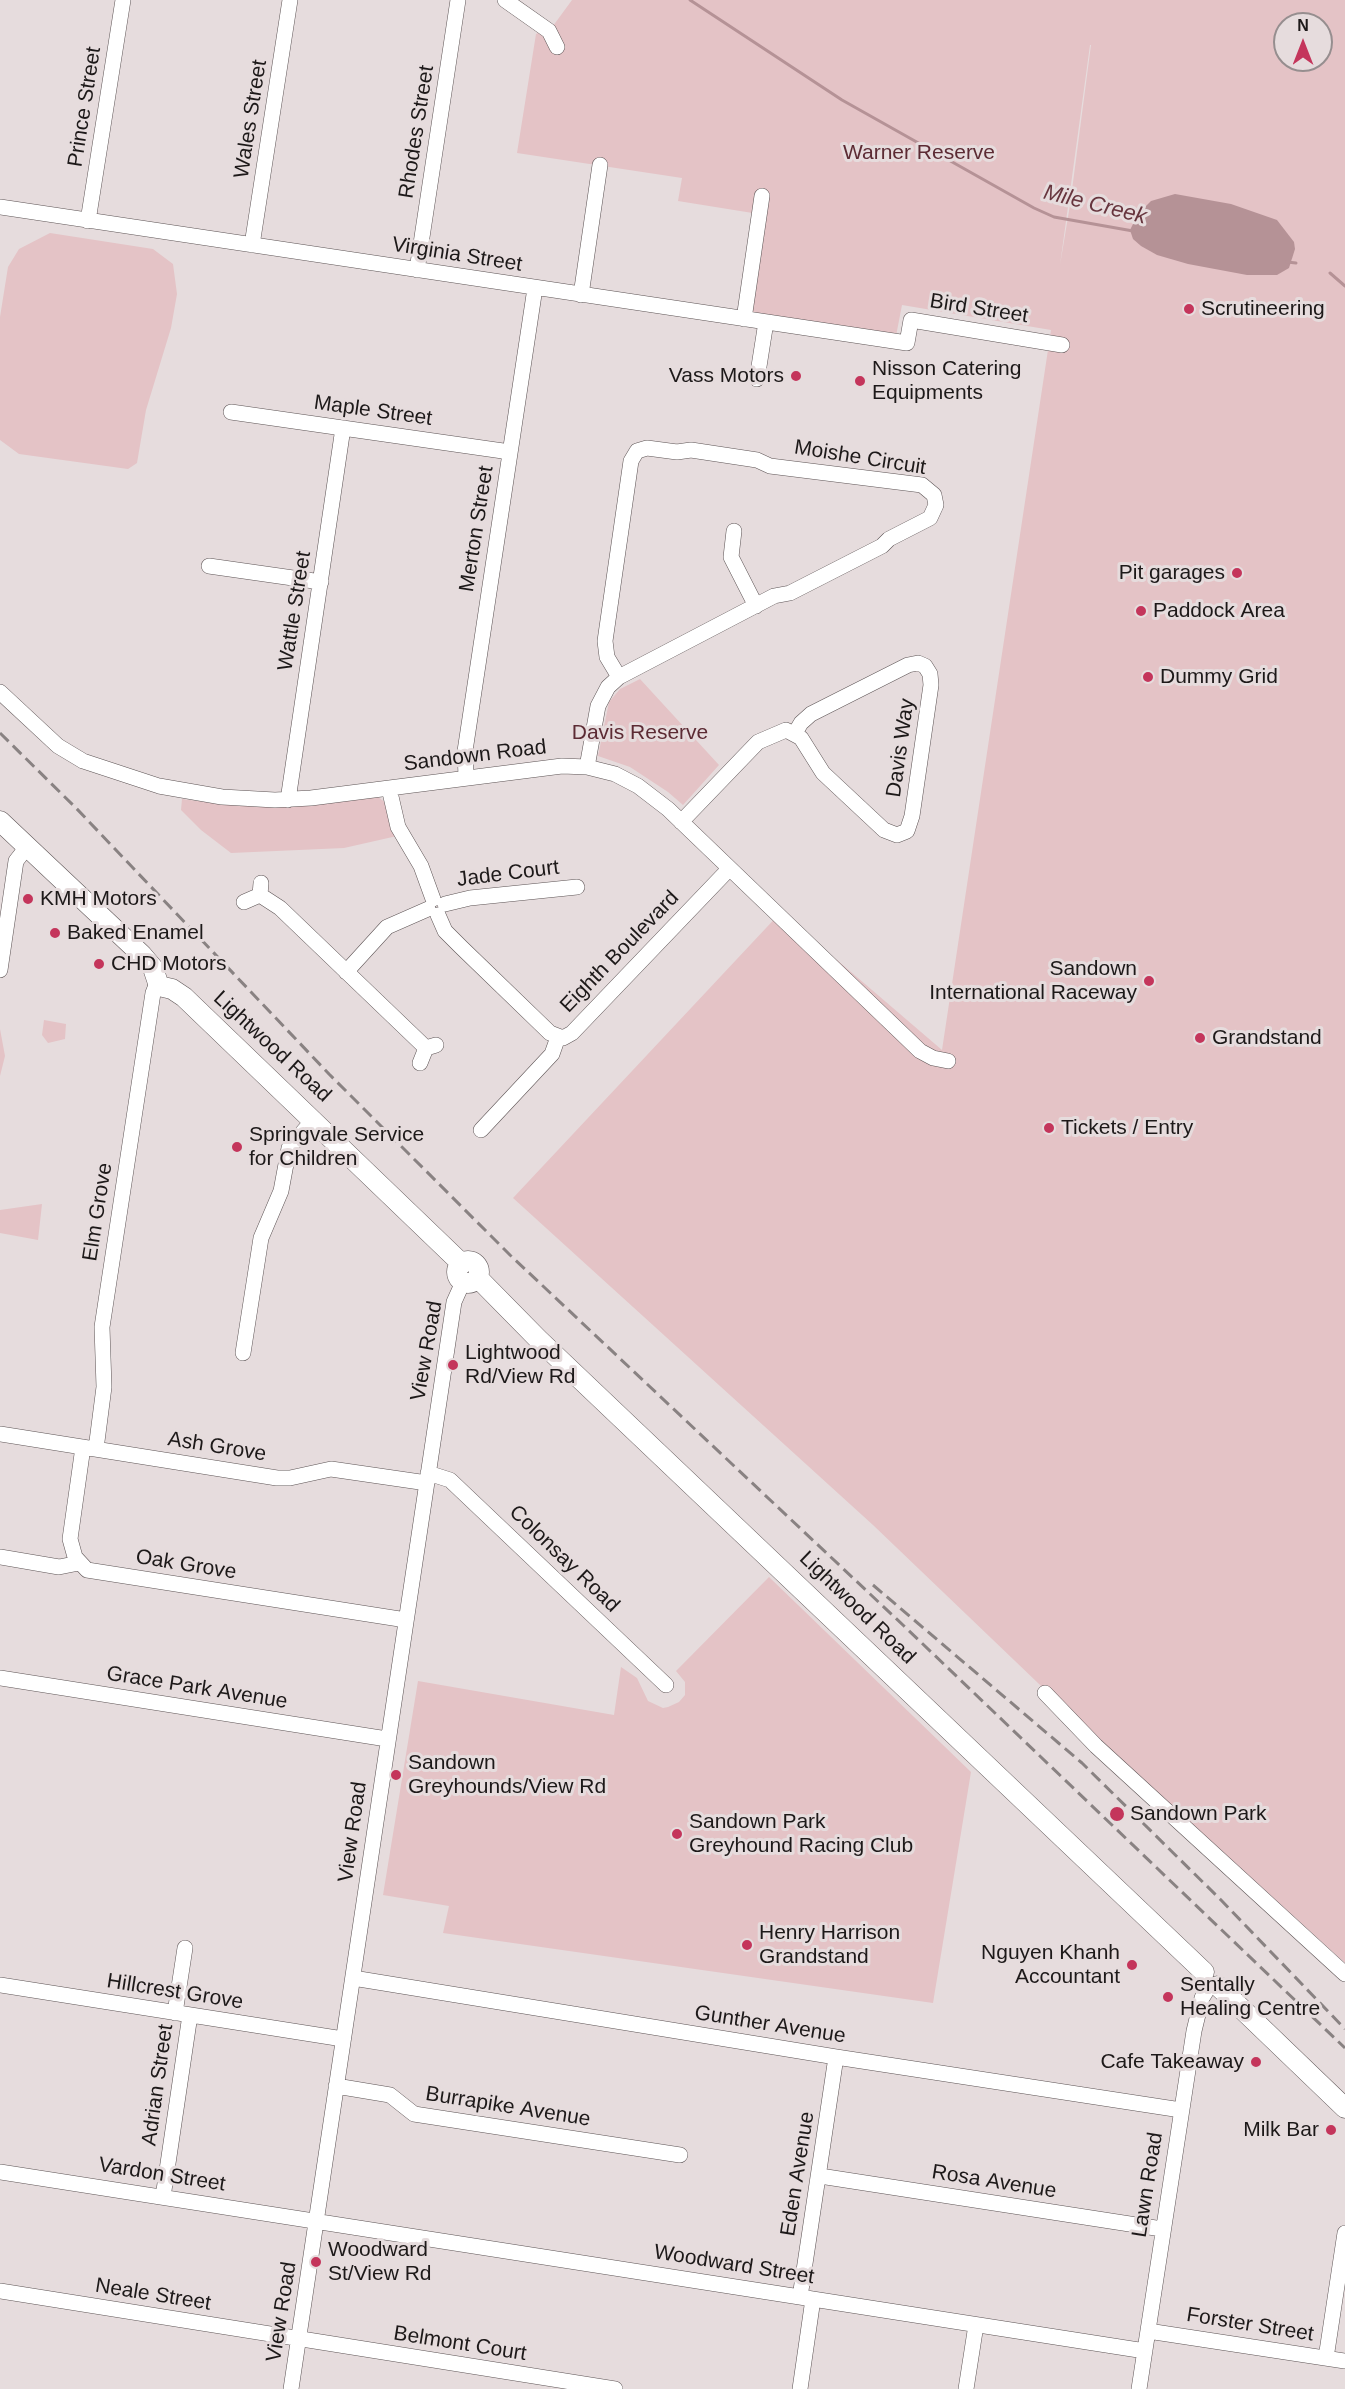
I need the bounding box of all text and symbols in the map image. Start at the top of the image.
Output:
north arrow [1273,12,1333,72]
text: N [1297,17,1309,34]
street label: Prince Street [63,45,107,169]
street label: Wales Street [229,58,273,180]
street label: Rhodes Street [394,64,440,200]
park label: Warner Reserve [843,140,995,166]
water label: Mile Creek [1041,179,1149,231]
street label: Virginia Street [390,232,524,278]
street label: Bird Street [928,289,1030,329]
place label: Scrutineering [1201,296,1325,322]
marker: Scrutineering [1182,302,1196,316]
place label: Nisson Catering Equipments [872,356,1021,406]
place label: Vass Motors [669,363,784,389]
marker: Vass Motors [789,369,803,383]
marker: Nisson Catering Equipments [853,374,867,388]
street label: Maple Street [312,390,434,432]
street label: Moishe Circuit [792,435,928,481]
street label: Merton Street [455,464,499,594]
street label: Wattle Street [273,549,317,673]
place label: Pit garages [1119,560,1225,586]
marker: Pit garages [1230,566,1244,580]
place label: Paddock Area [1153,598,1285,624]
marker: Paddock Area [1134,604,1148,618]
place label: Dummy Grid [1160,664,1278,690]
marker: Dummy Grid [1141,670,1155,684]
street label: Davis Way [882,697,920,799]
park label: Davis Reserve [572,720,708,746]
street label: Sandown Road [402,735,548,777]
street label: Jade Court [455,855,561,893]
place label: KMH Motors [40,886,157,912]
street label: Eighth Boulevard [555,886,685,1018]
marker: KMH Motors [21,892,35,906]
place label: Baked Enamel [67,920,204,946]
marker: Baked Enamel [48,926,62,940]
place label: CHD Motors [111,951,227,977]
place label: Sandown International Raceway [929,956,1137,1006]
marker: CHD Motors [92,957,106,971]
marker: Sandown International Raceway [1142,974,1156,988]
street label: Lightwood Road [208,986,336,1108]
place label: Grandstand [1212,1025,1322,1051]
marker: Grandstand [1193,1031,1207,1045]
place label: Tickets / Entry [1061,1115,1193,1141]
marker: Tickets / Entry [1042,1121,1056,1135]
place label: Springvale Service for Children [249,1122,424,1172]
marker: Springvale Service for Children [230,1140,244,1154]
street label: Elm Grove [78,1161,118,1263]
street label: View Road [406,1299,448,1403]
place label: Lightwood Rd/View Rd [465,1340,575,1390]
marker: Lightwood Rd/View Rd [446,1358,460,1372]
street label: Ash Grove [166,1427,268,1467]
street label: Colonsay Road [504,1500,624,1618]
street label: Oak Grove [134,1545,238,1585]
street label: Lightwood Road [794,1546,920,1670]
street label: Grace Park Avenue [105,1661,289,1715]
place label: Sandown Greyhounds/View Rd [408,1750,606,1800]
marker: Sandown Greyhounds/View Rd [389,1768,403,1782]
street label: View Road [333,1780,373,1884]
place label: Sandown Park [1130,1801,1267,1827]
marker: Sandown Park [1108,1805,1126,1823]
place label: Sandown Park Greyhound Racing Club [689,1809,913,1859]
marker: Sandown Park Greyhound Racing Club [670,1827,684,1841]
place label: Henry Harrison Grandstand [759,1920,900,1970]
marker: Henry Harrison Grandstand [740,1938,754,1952]
place label: Nguyen Khanh Accountant [981,1940,1120,1990]
marker: Nguyen Khanh Accountant [1125,1958,1139,1972]
street label: Hillcrest Grove [105,1969,245,2015]
place label: Sentally Healing Centre [1180,1972,1320,2022]
marker: Sentally Healing Centre [1161,1990,1175,2004]
street label: Gunther Avenue [693,2001,847,2049]
street label: Adrian Street [137,2023,179,2147]
place label: Cafe Takeaway [1100,2049,1244,2075]
marker: Cafe Takeaway [1249,2055,1263,2069]
street label: Burrapike Avenue [424,2082,592,2132]
street label: Eden Avenue [776,2110,820,2238]
place label: Milk Bar [1243,2117,1319,2143]
marker: Milk Bar [1324,2123,1338,2137]
street label: Lawn Road [1127,2131,1169,2239]
street label: Vardon Street [97,2153,227,2197]
street label: Rosa Avenue [930,2160,1058,2204]
place label: Woodward St/View Rd [328,2237,431,2287]
street label: Woodward Street [652,2240,816,2290]
marker: Woodward St/View Rd [309,2255,323,2269]
street label: View Road [262,2260,302,2364]
street label: Neale Street [93,2273,213,2317]
street label: Forster Street [1185,2303,1315,2347]
street label: Belmont Court [392,2321,528,2367]

